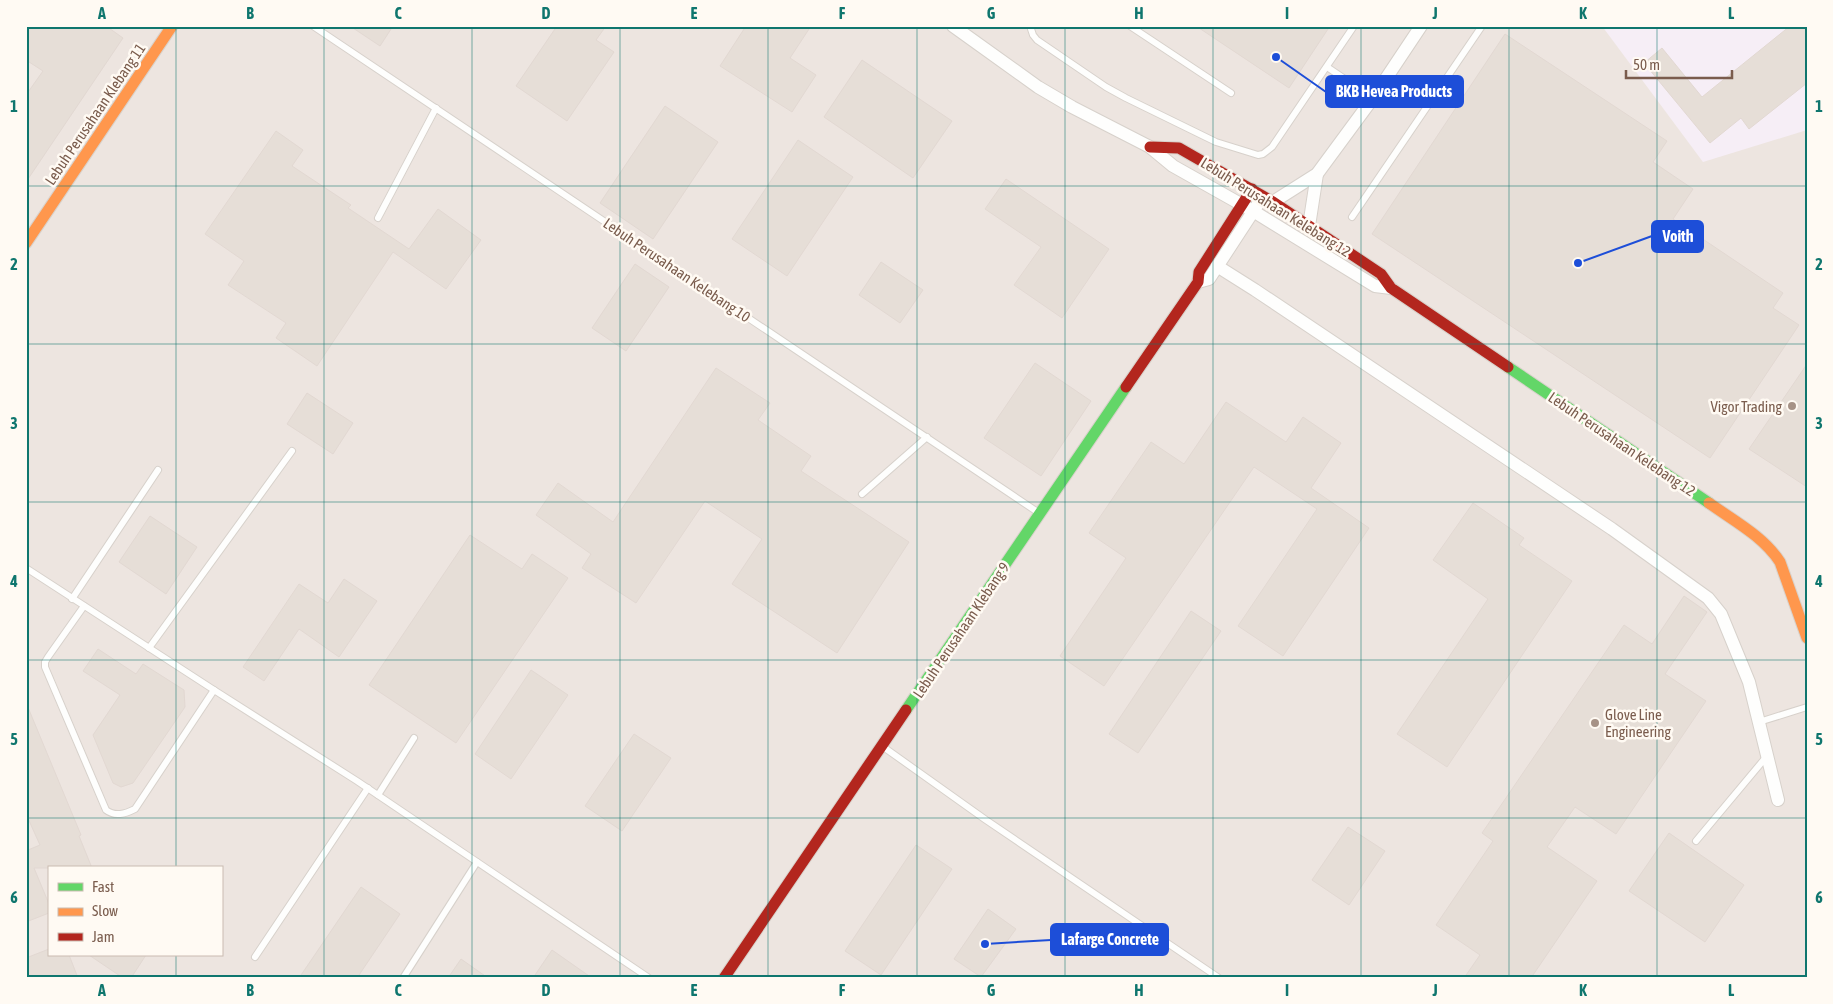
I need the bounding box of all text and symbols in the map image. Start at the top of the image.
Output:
text: A [97,4,106,22]
text: B [246,4,254,22]
text: C [394,4,402,22]
text: D [542,4,551,22]
text: E [691,4,698,22]
text: F [839,4,846,22]
text: G [987,4,996,22]
text: H [1134,4,1144,22]
text: I [1285,4,1289,22]
text: J [1431,4,1438,22]
text: K [1579,4,1587,22]
text: L [1728,4,1735,22]
street label: Lebuh Perusahaan Klebang 11 [41,40,149,188]
scale bar [1626,48,1732,80]
text: 50 m [1633,56,1660,73]
callout: BKB Hevea Products [1326,76,1463,107]
text: BKB Hevea Products [1336,82,1453,100]
text: 1 [10,97,18,115]
text: 1 [1815,97,1823,115]
street label: Lebuh Perusahaan Kelebang 12 [1198,154,1354,260]
street label: Lebuh Perusahaan Kelebang 10 [600,215,754,325]
callout: Voith [1652,221,1703,252]
text: Voith [1662,227,1694,245]
text: 2 [10,255,18,273]
text: 2 [1815,255,1823,273]
street label: Lebuh Perusahaan Kelebang 12 [1545,389,1699,499]
place label: Vigor Trading [1710,398,1783,415]
marker: Vigor Trading [1786,400,1798,412]
text: 3 [10,414,18,432]
text: 3 [1815,414,1823,432]
street label: Lebuh Perusahaan Klebang 9 [909,559,1013,701]
text: 4 [9,572,18,590]
text: 4 [1814,572,1823,590]
place label: Glove Line Engineering [1605,706,1672,740]
marker: Glove Line Engineering [1589,717,1601,729]
text: 5 [10,730,18,748]
text: 5 [1815,730,1823,748]
legend [48,866,222,956]
text: Fast [92,878,114,895]
text: 6 [10,888,18,906]
text: 6 [1815,888,1823,906]
text: Slow [92,902,118,919]
callout: Lafarge Concrete [1051,924,1168,955]
text: Jam [92,928,115,945]
text: Lafarge Concrete [1061,930,1159,948]
text: A [97,981,106,999]
text: B [246,981,254,999]
text: C [394,981,402,999]
text: D [542,981,551,999]
text: E [691,981,698,999]
text: F [839,981,846,999]
text: G [987,981,996,999]
text: H [1134,981,1144,999]
text: I [1285,981,1289,999]
text: J [1431,981,1438,999]
text: K [1579,981,1587,999]
text: L [1728,981,1735,999]

